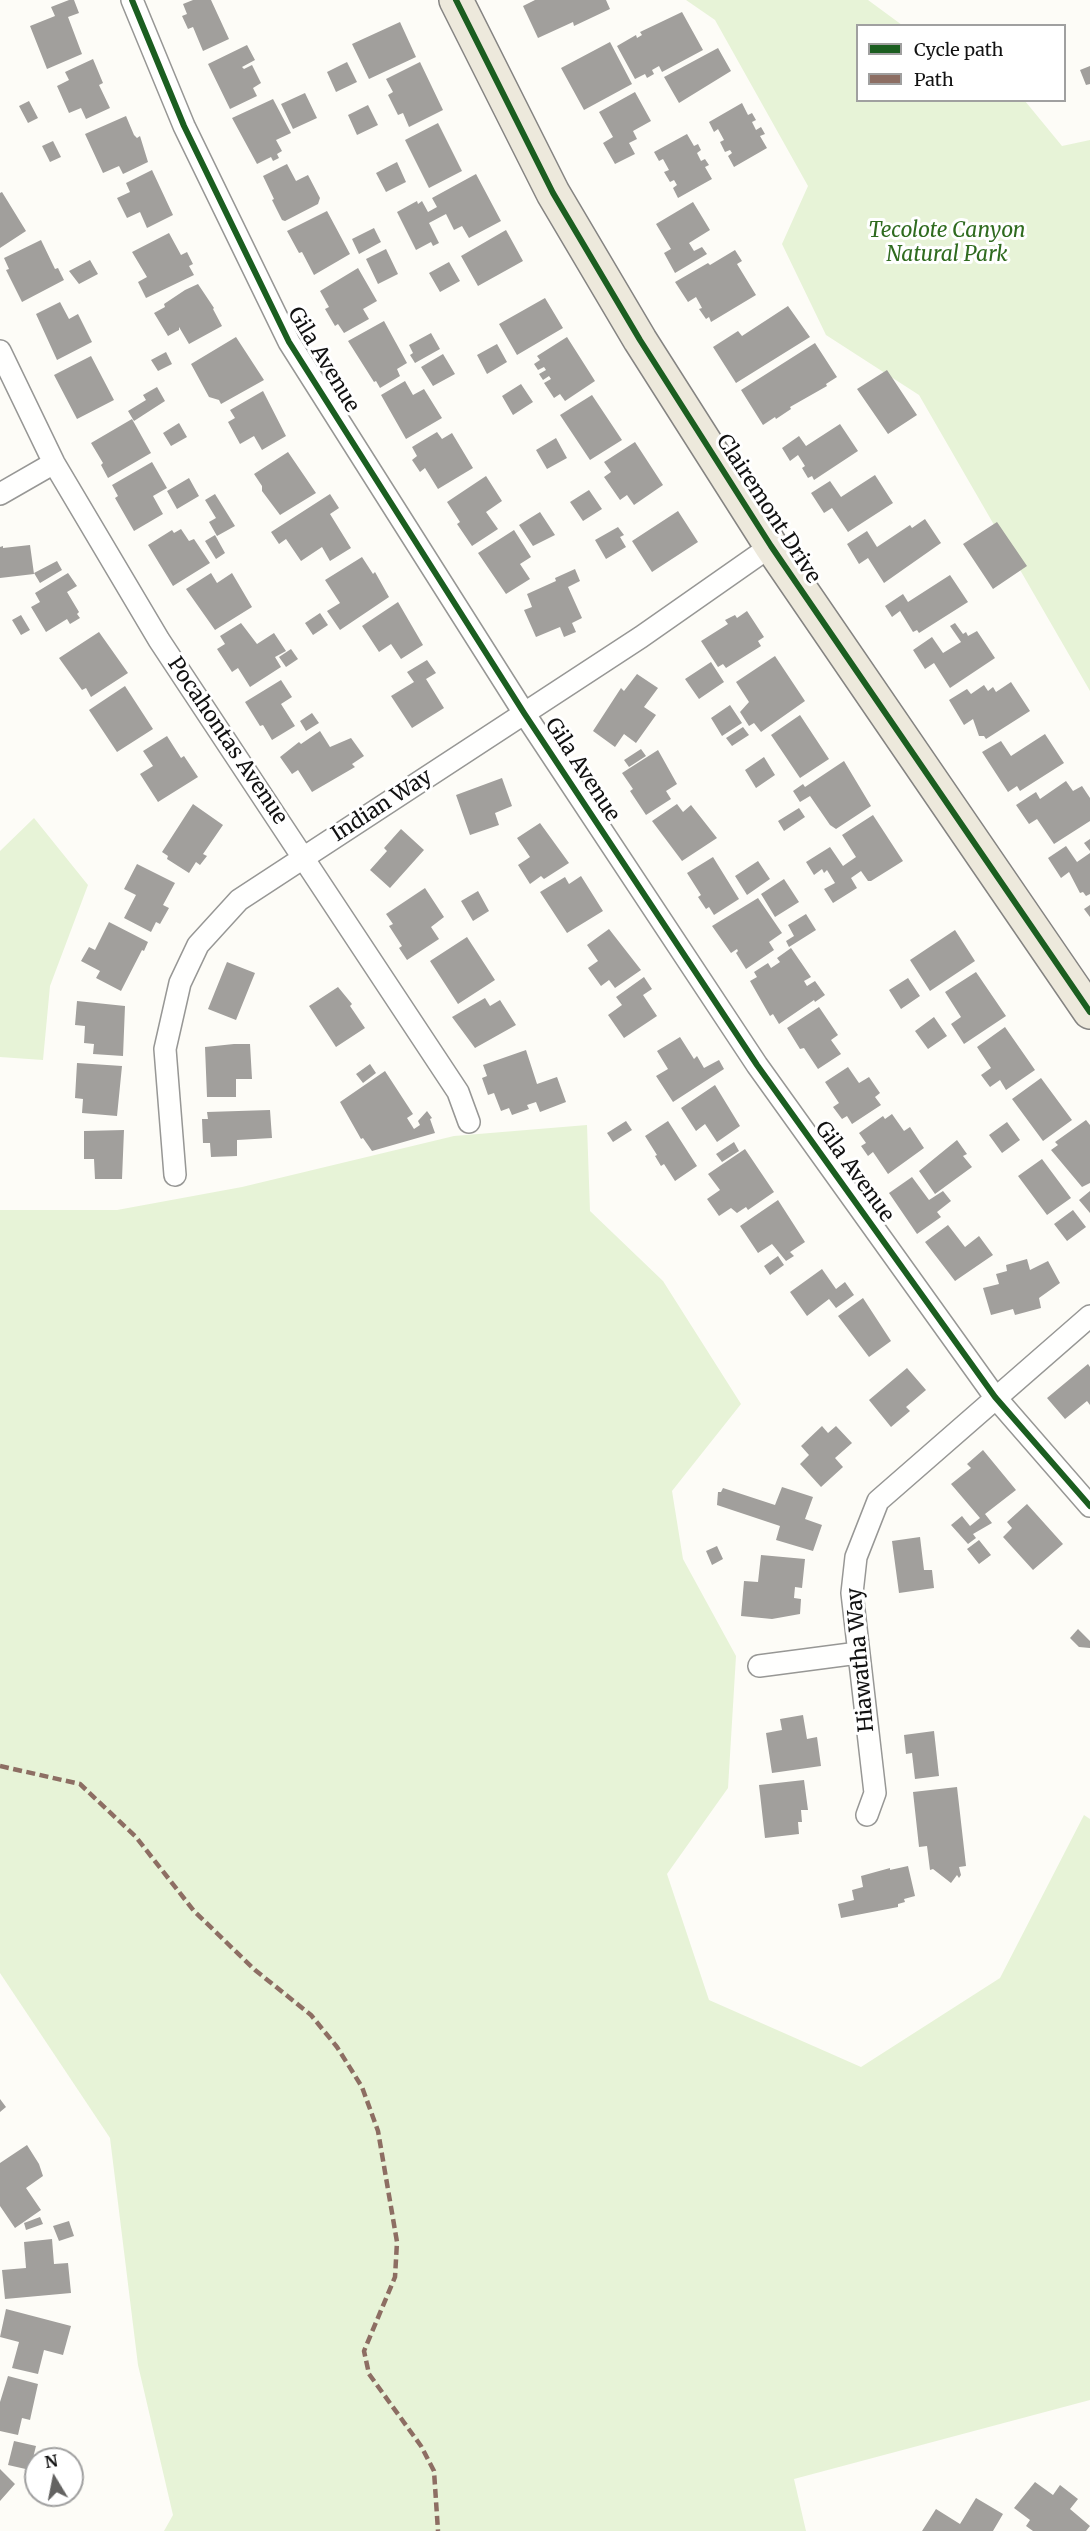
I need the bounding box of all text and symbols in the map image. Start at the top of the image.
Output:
legend [856,24,1066,102]
text: Cycle path [914,38,1003,61]
text: Path [914,68,954,91]
park label: Tecolote Canyon Natural Park [868,218,1026,268]
street label: Gila Avenue [282,303,364,417]
street label: Clairemont Drive [710,430,826,588]
street label: Pocahontas Avenue [162,653,292,829]
street label: Gila Avenue [539,714,625,826]
street label: Indian Way [327,764,437,848]
street label: Gila Avenue [809,1117,899,1227]
street label: Hiawatha Way [842,1587,880,1733]
north arrow [24,2447,84,2507]
text: N [43,2450,59,2472]

